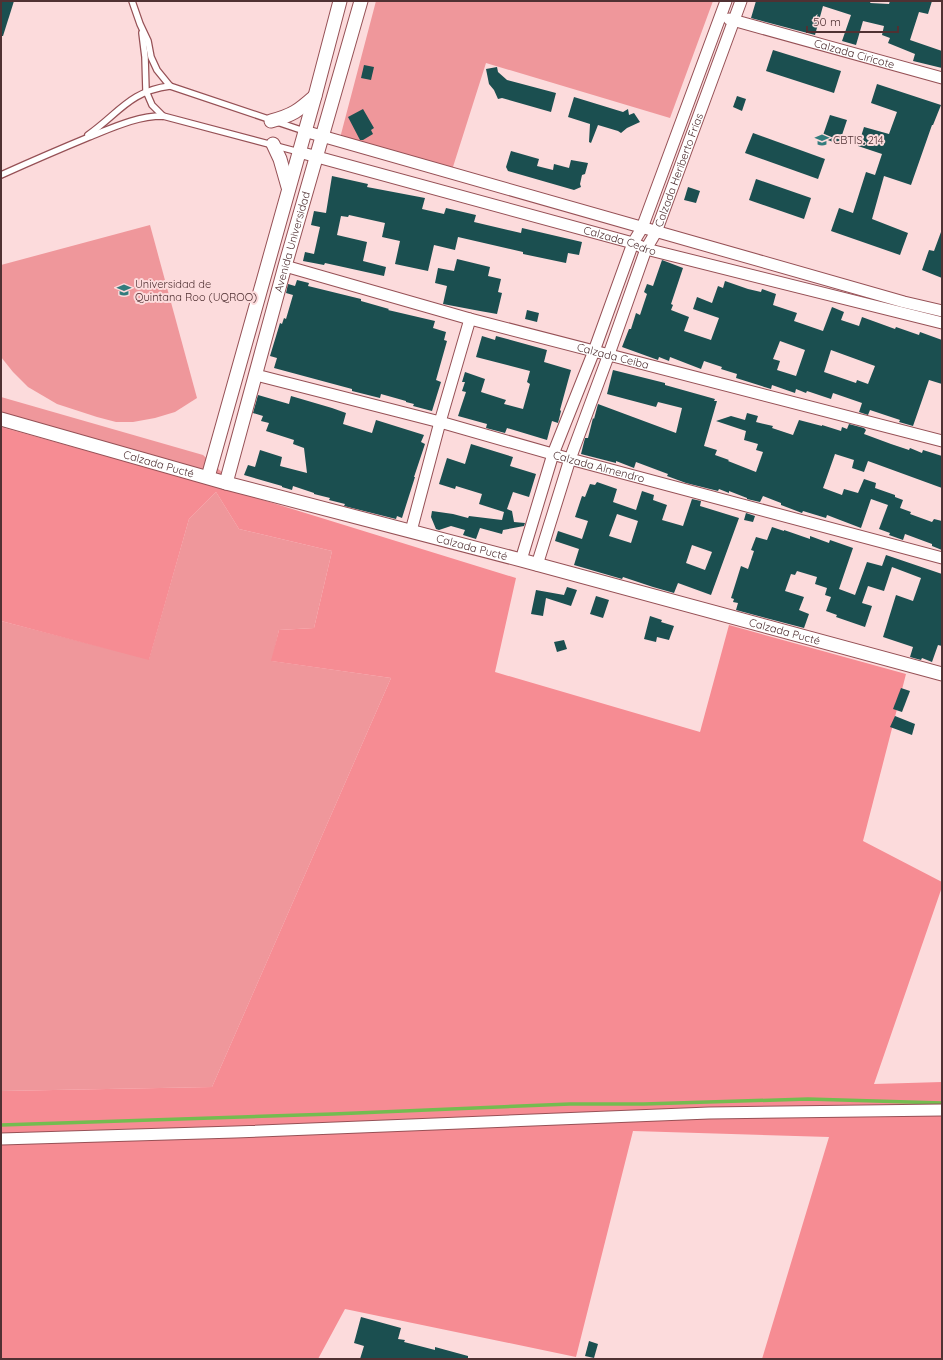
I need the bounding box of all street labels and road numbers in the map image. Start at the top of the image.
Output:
street label: Calzada Ciricote [812,36,896,72]
street label: Calzada Heriberto Frías [651,111,706,229]
street label: Avenida Universidad [271,190,313,294]
street label: Calzada Cedro [582,223,658,258]
street label: Calzada Ceiba [575,340,650,372]
street label: Calzada Pucté [122,447,196,481]
street label: Calzada Almendro [552,448,647,486]
street label: Calzada Pucté [435,531,509,563]
street label: Calzada Pucté [748,615,822,648]

